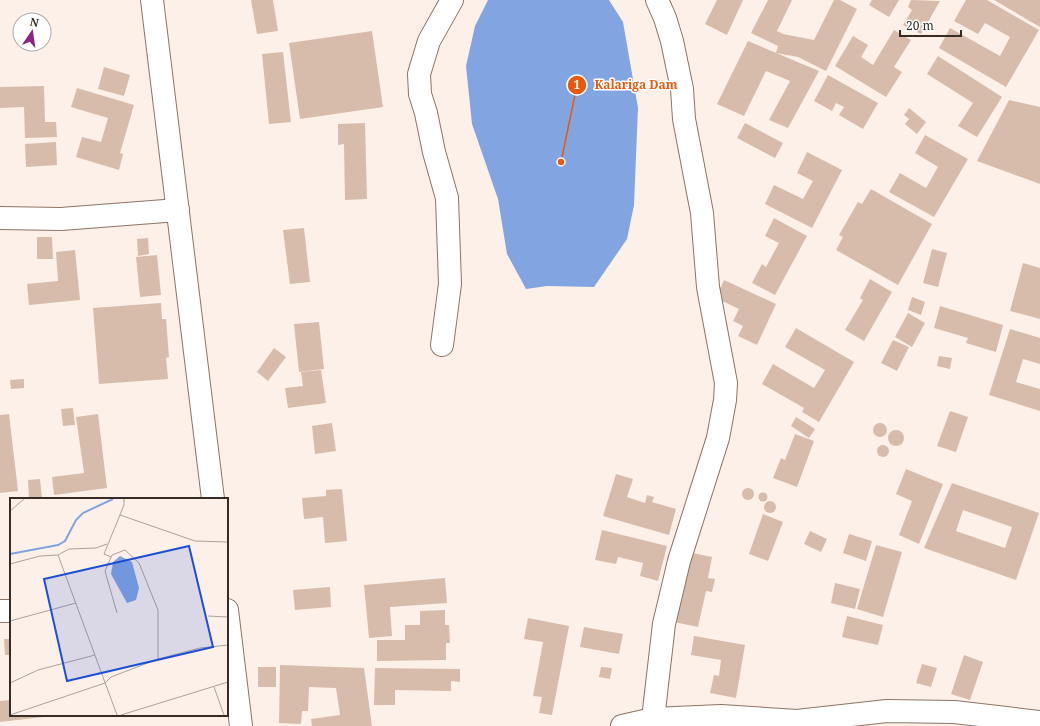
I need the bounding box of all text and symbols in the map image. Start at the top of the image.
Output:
north arrow [12,12,52,52]
scale bar [900,12,961,38]
text: N [28,13,41,30]
text: 20 m [906,17,934,34]
callout: Kalariga Dam [567,73,686,97]
text: 1 [574,76,581,93]
text: Kalariga Dam [594,76,678,93]
inset map [10,498,228,716]

